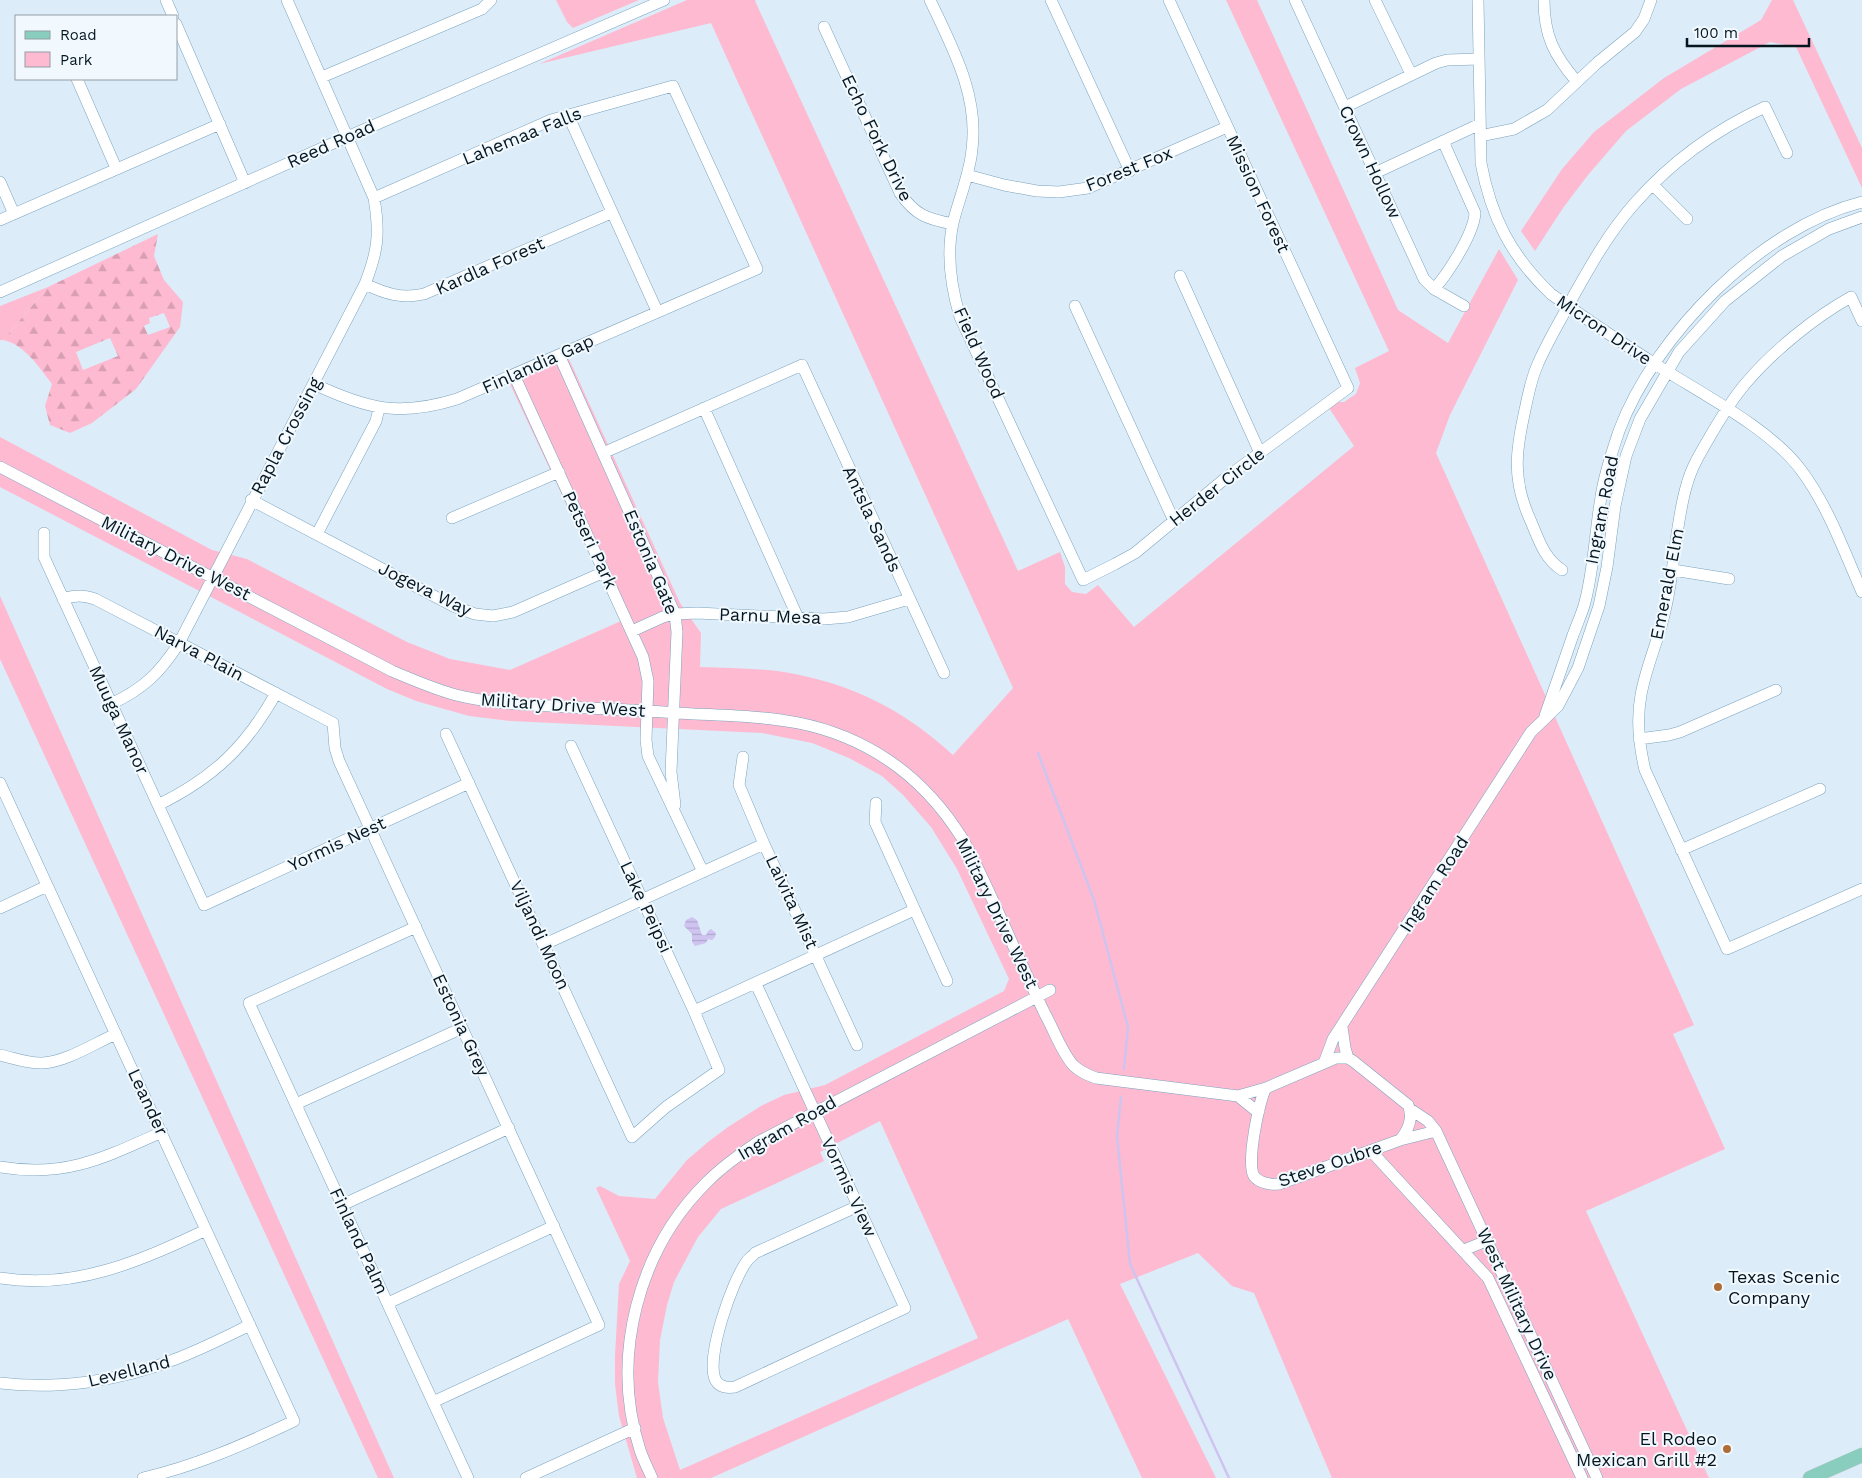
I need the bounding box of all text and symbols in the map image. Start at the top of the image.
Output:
legend [15,15,178,80]
scale bar [1687,15,1810,47]
text: 100 m [1694,24,1738,42]
text: Road [60,26,97,44]
text: Park [60,51,93,69]
street label: Echo Fork Drive [838,71,917,204]
street label: Lahemaa Falls [459,102,584,169]
street label: Crown Hollow [1335,102,1406,222]
street label: Reed Road [284,115,378,172]
street label: Mission Forest [1222,132,1295,256]
street label: Forest Fox [1083,142,1175,195]
street label: Kardla Forest [432,232,548,299]
street label: Micron Drive [1553,290,1656,369]
street label: Field Wood [950,304,1009,402]
street label: Finlandia Gap [479,329,597,398]
street label: Rapla Crossing [246,373,325,498]
street label: Herder Circle [1165,443,1269,530]
street label: Ingram Road [1581,454,1622,566]
street label: Antsla Sands [839,462,906,575]
street label: Petseri Park [559,488,622,592]
street label: Estonia Gate [620,506,683,617]
street label: Military Drive West [98,511,255,605]
street label: Emerald Elm [1645,526,1688,642]
street label: Jogeva Way [375,557,476,620]
street label: Parnu Mesa [719,603,821,628]
street label: Narva Plain [151,620,248,685]
street label: Muuga Manor [85,662,154,778]
street label: Military Drive West [480,688,647,721]
street label: Yormis Nest [285,812,389,875]
street label: Ingram Road [1395,832,1472,936]
street label: Military Drive West [952,834,1043,992]
street label: Laivita Mist [762,852,823,952]
street label: Lake Peipsi [616,858,677,956]
street label: Viljandi Moon [506,877,575,993]
street label: Estonia Grey [429,970,495,1080]
street label: Leander [124,1065,173,1139]
street label: Ingram Road [734,1091,840,1164]
street label: Vormis View [817,1134,882,1240]
street label: Steve Oubre [1275,1136,1385,1191]
street label: Finland Palm [326,1184,393,1297]
street label: West Military Drive [1473,1224,1562,1383]
place label: Texas Scenic Company [1728,1266,1840,1308]
marker: Texas Scenic Company [1712,1281,1724,1293]
street label: Levelland [86,1350,172,1391]
place label: El Rodeo Mexican Grill #2 [1576,1428,1717,1470]
marker: El Rodeo Mexican Grill #2 [1721,1443,1733,1455]

